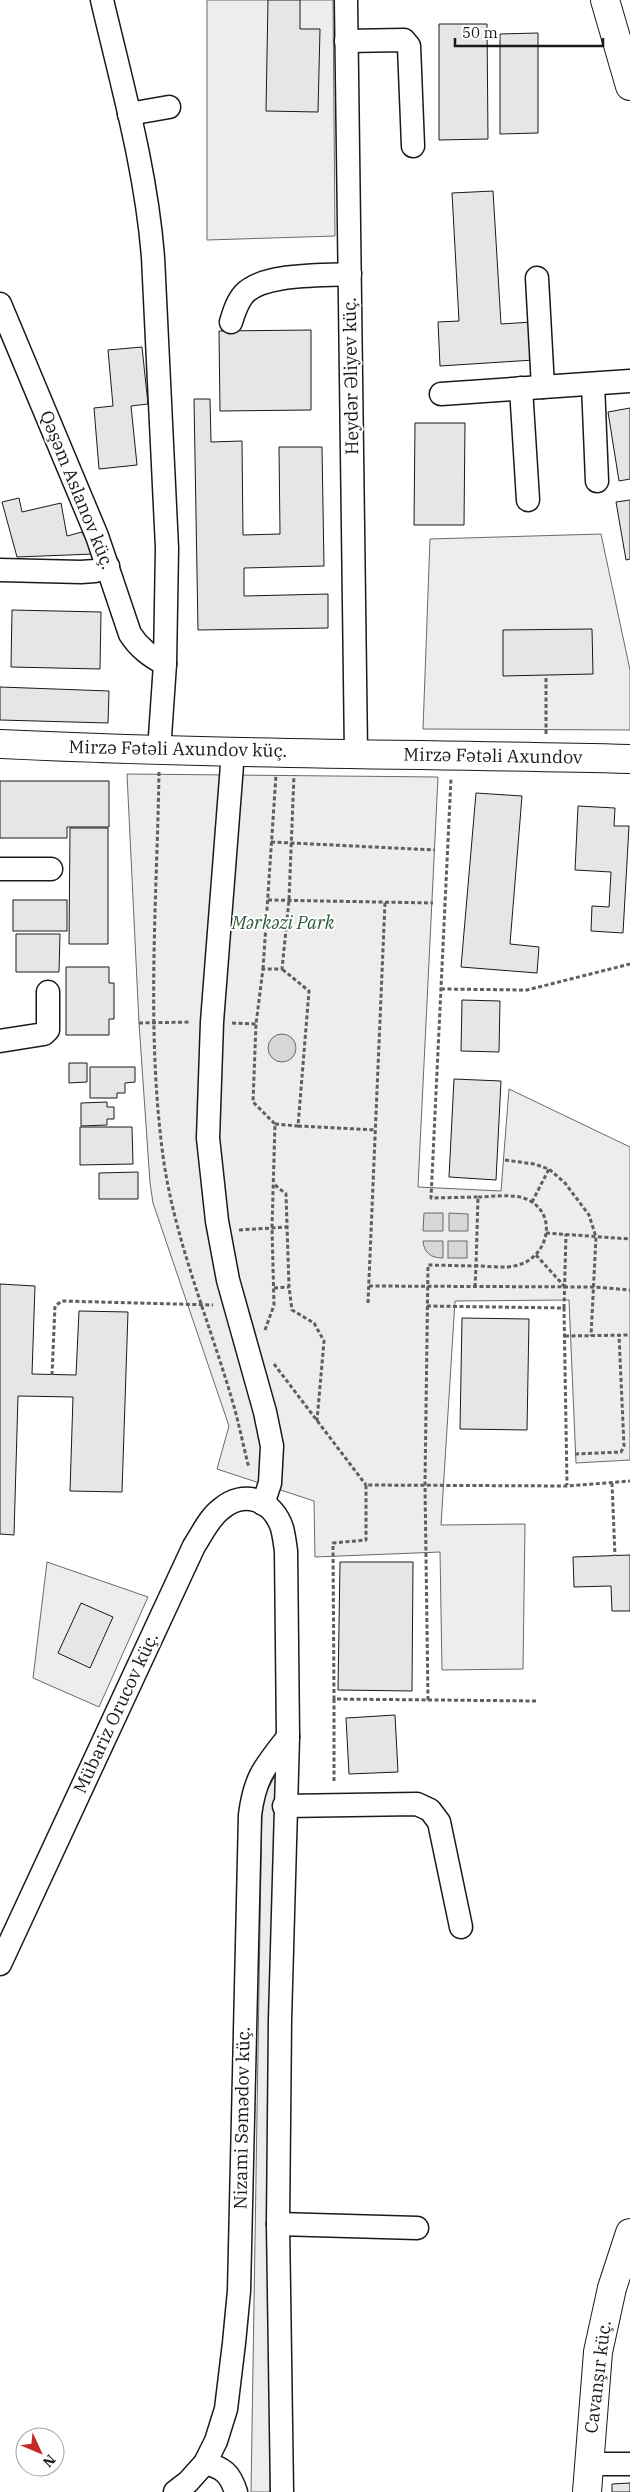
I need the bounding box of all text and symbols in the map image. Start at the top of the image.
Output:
scale bar [455,15,602,47]
text: 50 m [462,23,498,42]
street label: Heydər Əliyev küç. [338,297,363,455]
street label: Qəşəm Aslanov küç. [35,407,120,573]
street label: Mirzə Fətəli Axundov küç. [69,735,287,762]
street label: Mirzə Fətəli Axundov [403,742,583,769]
park label: Mərkəzi Park [231,911,335,934]
street label: Mübariz Orucov küç. [68,1629,163,1797]
street label: Nizami Səmədov küç. [228,2026,255,2210]
street label: Cavanşır küç. [579,2319,616,2435]
north arrow [15,2427,65,2477]
text: N [39,2451,60,2471]

